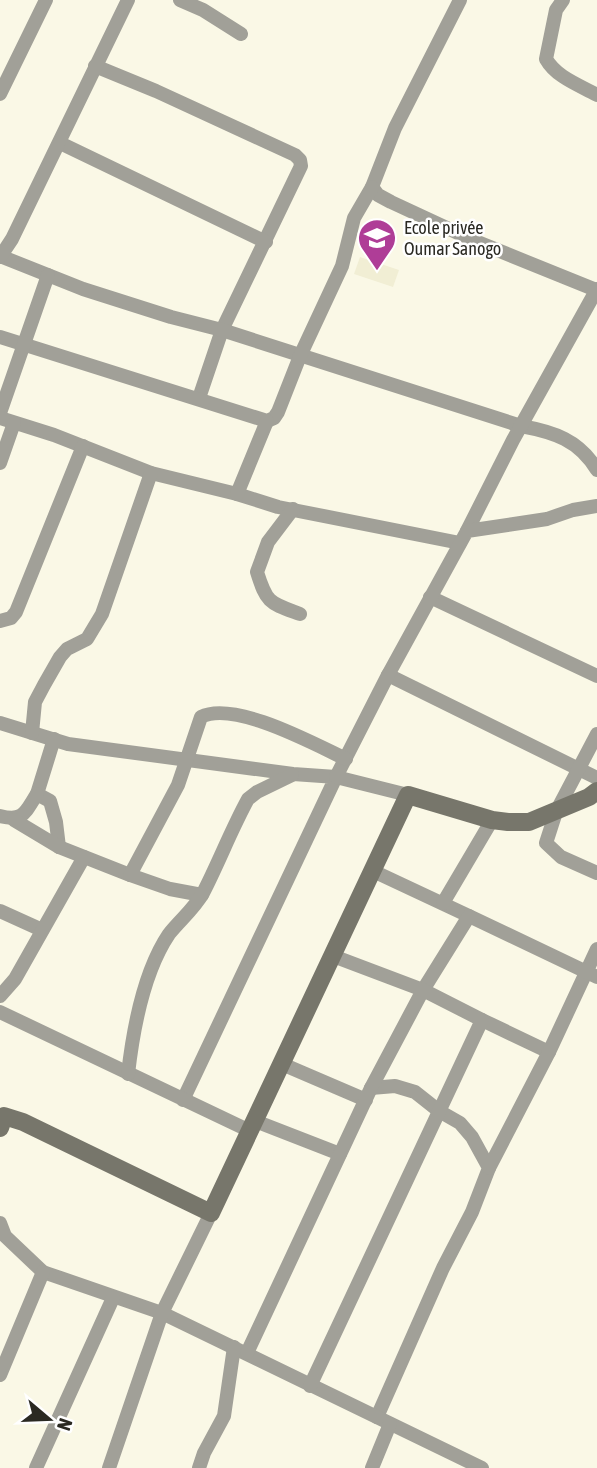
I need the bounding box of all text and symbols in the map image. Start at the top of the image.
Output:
school or university icon: Ecole privée Oumar Sanogo [356,217,398,272]
place label: Ecole privée Oumar Sanogo [404,217,501,259]
north arrow [14,1384,84,1454]
text: N [53,1416,77,1433]

